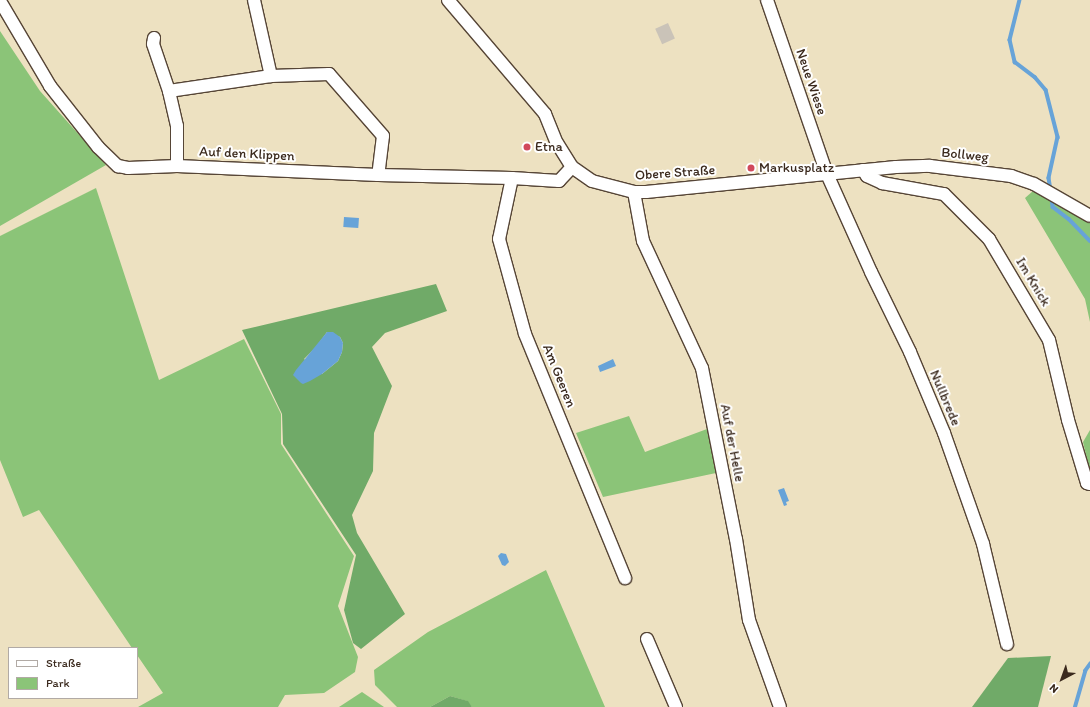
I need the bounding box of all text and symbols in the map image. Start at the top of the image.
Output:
street label: Neue Wiese [792,47,830,117]
place label: Etna [535,139,563,155]
marker: Etna [522,142,532,152]
street label: Auf den Klippen [199,143,295,165]
street label: Bollweg [941,144,989,166]
place label: Markusplatz [759,160,834,176]
street label: Obere Straße [634,162,716,184]
marker: Markusplatz [746,163,756,173]
street label: Im Knick [1012,255,1054,309]
street label: Am Geeren [539,342,579,410]
street label: Nullbrede [926,368,964,428]
street label: Auf der Helle [716,403,748,483]
legend [8,647,138,699]
text: Straße [46,656,81,670]
north arrow [1042,659,1082,699]
text: Park [46,676,70,690]
text: N [1047,681,1061,696]

